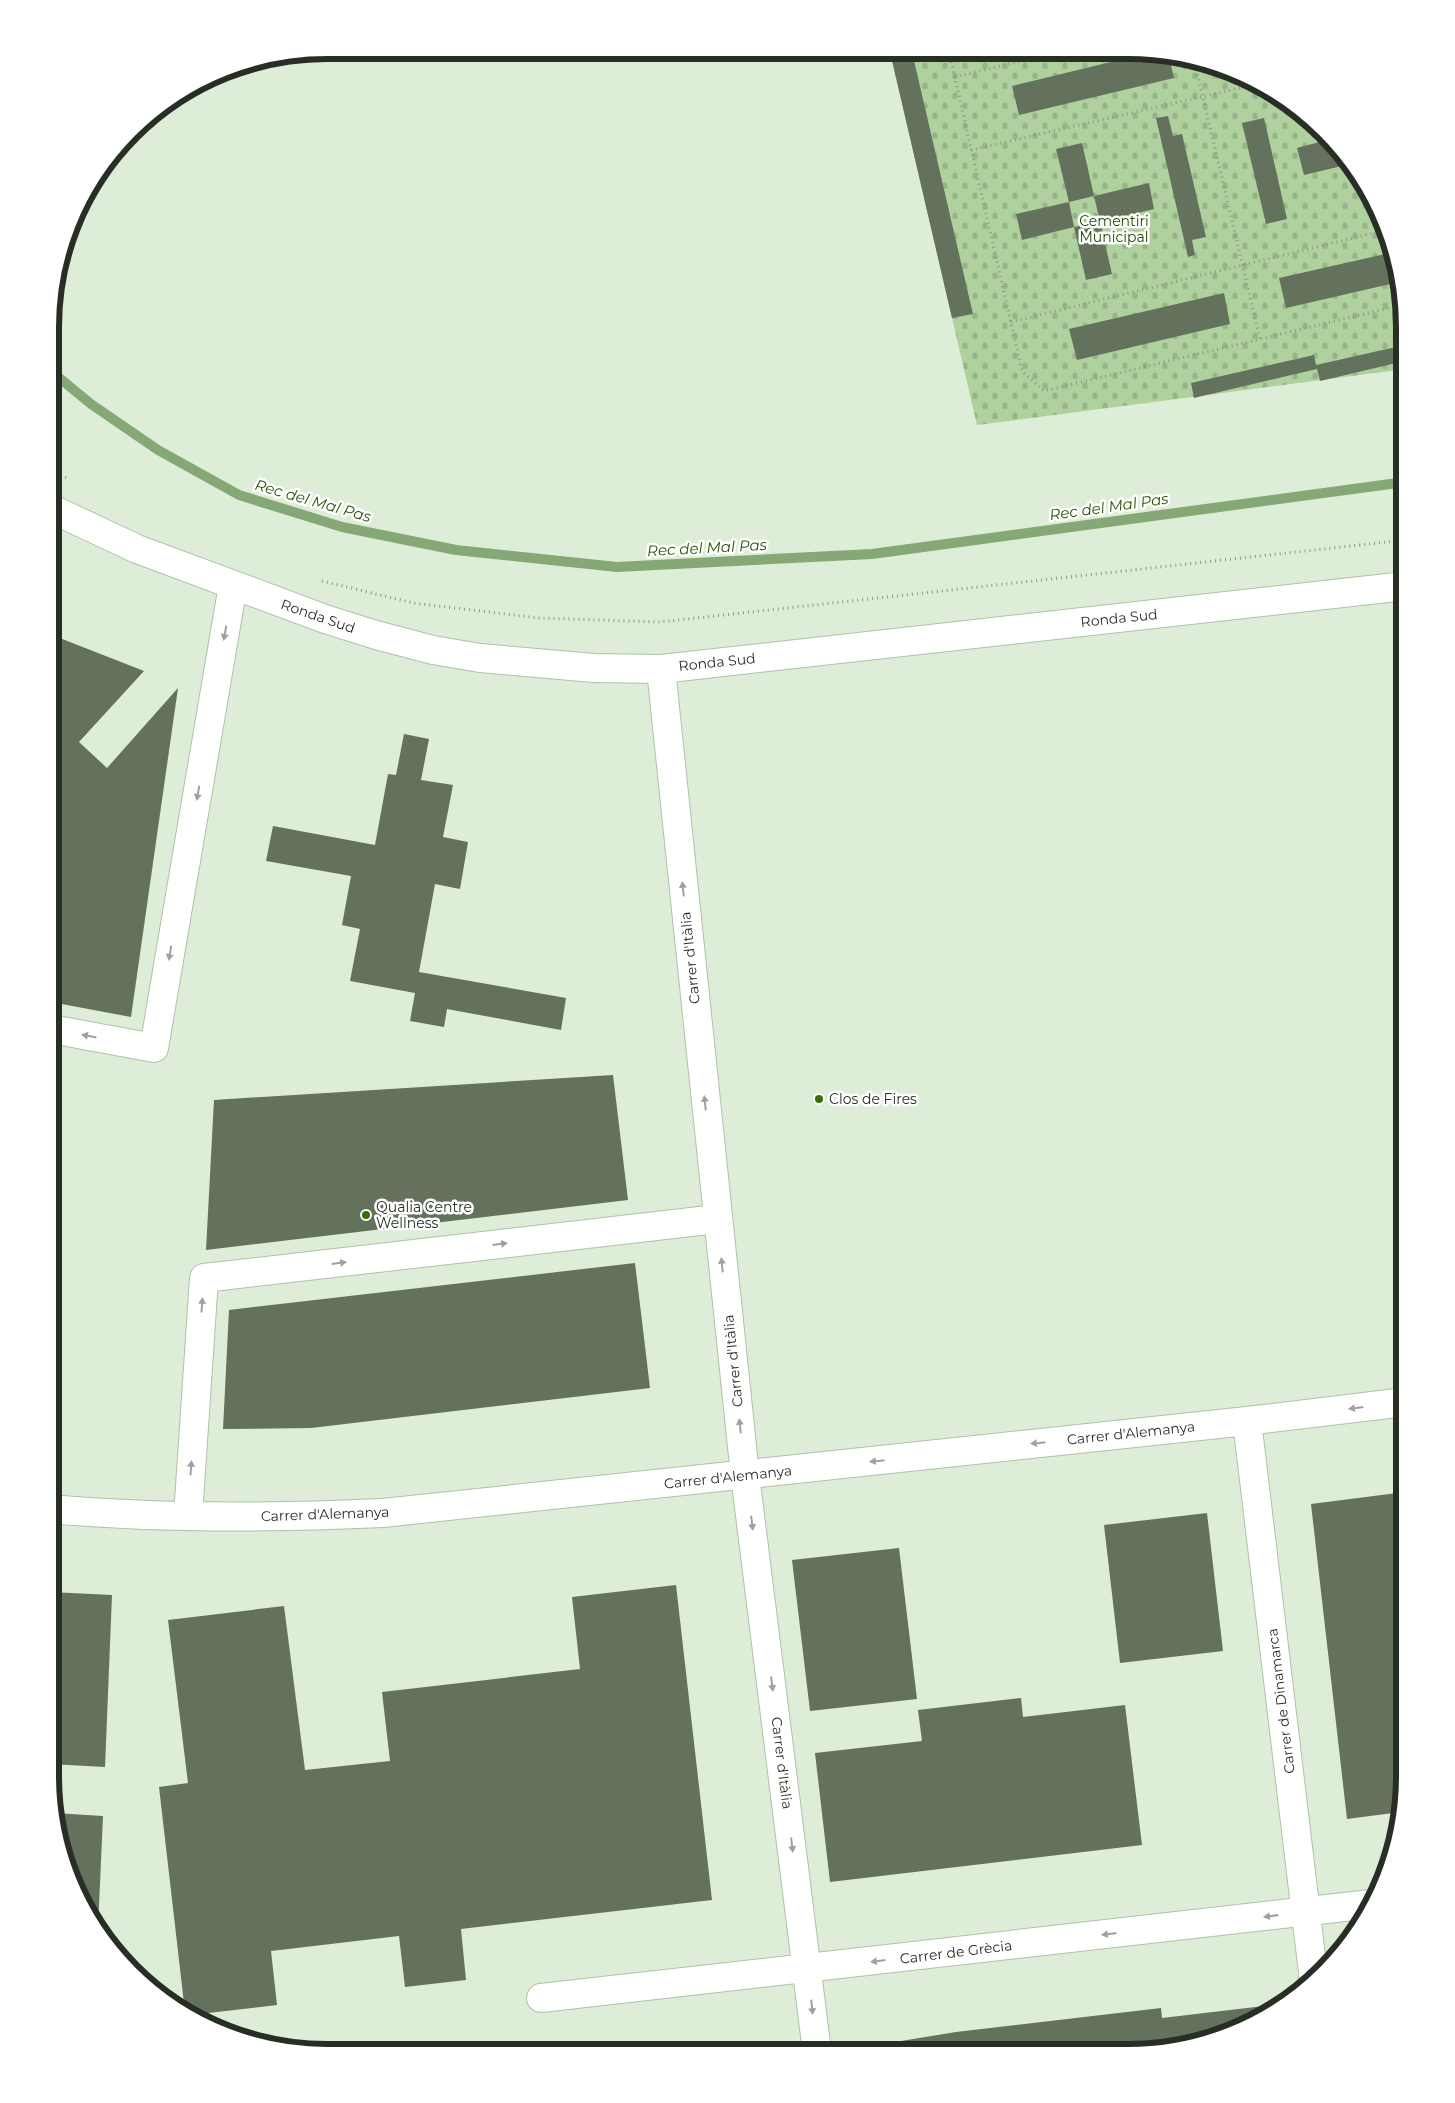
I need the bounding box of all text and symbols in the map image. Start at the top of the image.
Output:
park label: Cementiri Municipal [1079,212,1149,246]
water label: Rec del Mal Pas [253,475,374,526]
water label: Rec del Mal Pas [1048,489,1170,524]
water label: Rec del Mal Pas [647,535,768,560]
street label: Ronda Sud [279,595,357,637]
street label: Ronda Sud [1080,605,1158,631]
one-way arrow [220,625,228,641]
street label: Ronda Sud [678,649,756,675]
one-way arrow [193,786,201,802]
one-way arrow [679,881,687,897]
street label: Carrer d'Itàlia [676,911,704,1005]
one-way arrow [166,946,174,962]
one-way arrow [80,1031,96,1039]
place label: Clos de Fires [829,1090,917,1108]
marker: Clos de Fires [813,1093,825,1105]
one-way arrow [701,1095,709,1111]
place label: Qualia Centre Wellness [376,1198,472,1232]
marker: Qualia Centre Wellness [360,1209,372,1221]
one-way arrow [492,1240,508,1248]
one-way arrow [718,1256,726,1272]
one-way arrow [331,1259,347,1267]
one-way arrow [199,1297,207,1313]
street label: Carrer d'Itàlia [719,1314,747,1408]
one-way arrow [1348,1404,1364,1412]
street label: Carrer d'Alemanya [1066,1417,1196,1449]
one-way arrow [736,1418,744,1434]
one-way arrow [1030,1439,1046,1447]
one-way arrow [868,1457,884,1465]
one-way arrow [187,1459,195,1475]
street label: Carrer d'Alemanya [663,1461,793,1493]
street label: Carrer d'Alemanya [260,1503,390,1525]
one-way arrow [748,1515,756,1531]
street label: Carrer de Dinamarca [1263,1627,1299,1775]
one-way arrow [768,1677,776,1693]
street label: Carrer d'Itàlia [767,1716,797,1810]
one-way arrow [788,1838,796,1854]
one-way arrow [1262,1912,1278,1920]
one-way arrow [1101,1930,1117,1938]
street label: Carrer de Grècia [899,1936,1013,1968]
one-way arrow [870,1957,886,1965]
one-way arrow [808,1999,816,2015]

